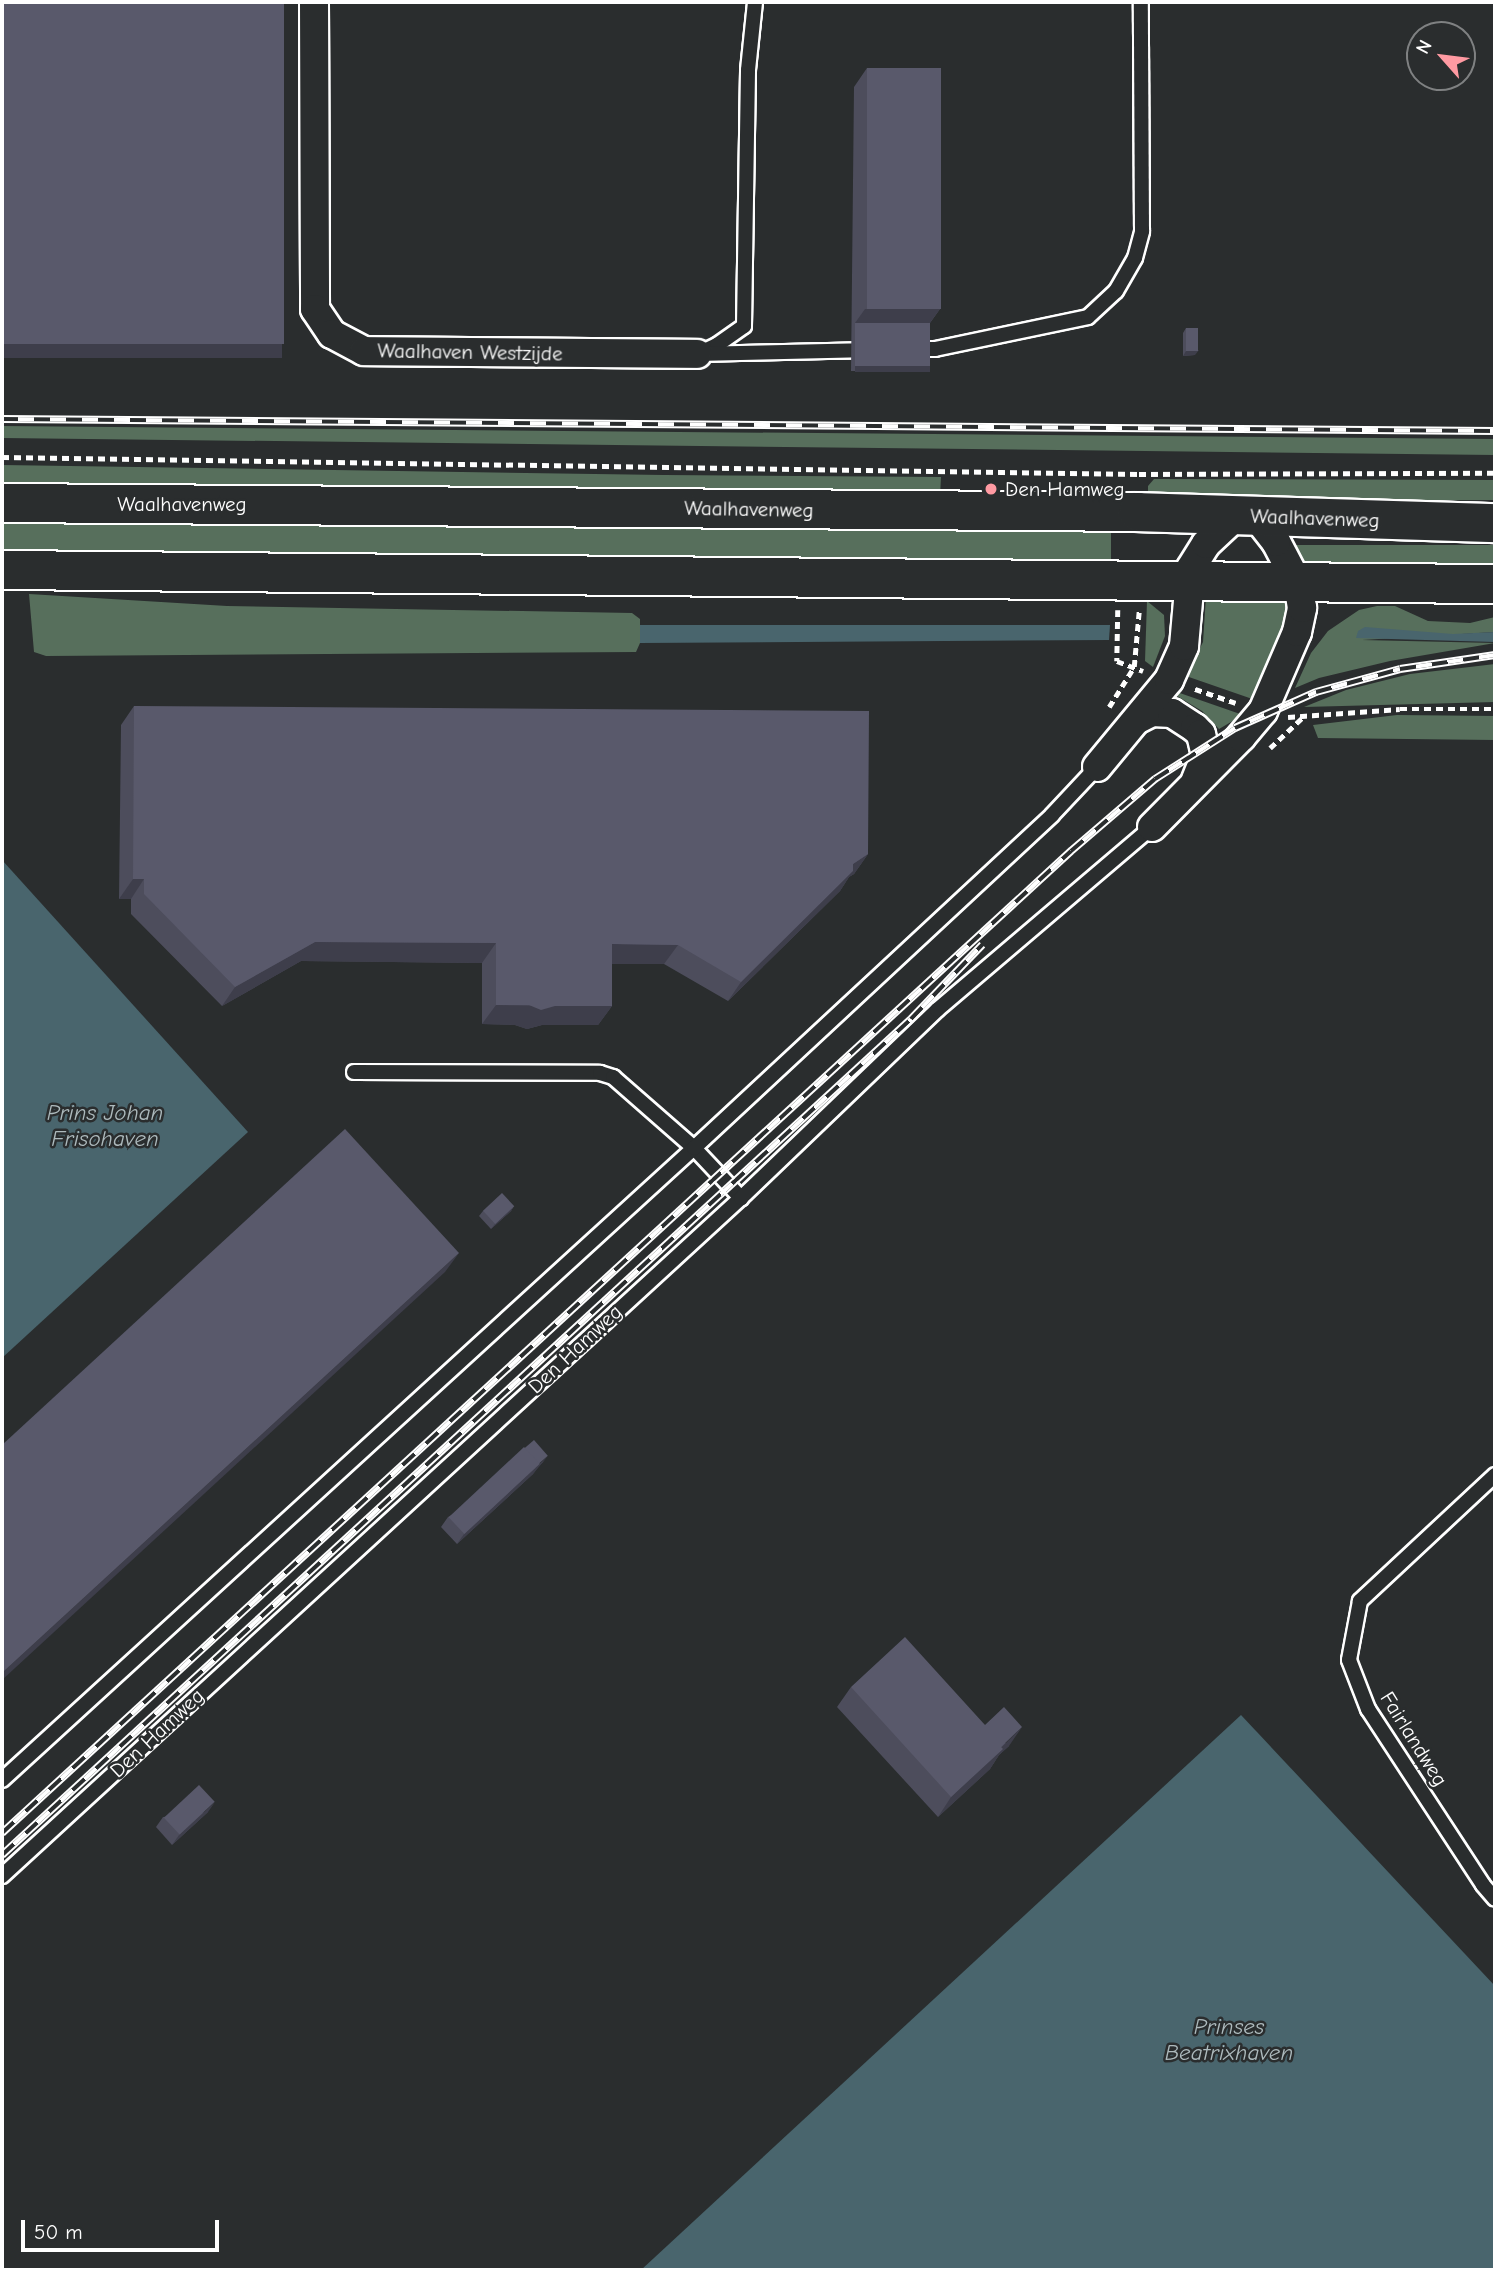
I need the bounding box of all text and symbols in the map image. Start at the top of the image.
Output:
north arrow [1406,21,1476,91]
text: N [1412,36,1437,58]
street label: Waalhaven Westzijde [377,338,563,366]
place label: Den Hamweg [1005,476,1125,502]
marker: Den Hamweg [983,481,999,497]
street label: Waalhavenweg [117,491,247,517]
street label: Waalhavenweg [684,495,814,523]
street label: Waalhavenweg [1250,503,1380,533]
water label: Prins Johan Frisohaven [47,1099,163,1153]
street label: Den Hamweg [523,1299,627,1399]
street label: Den Hamweg [105,1683,209,1783]
street label: Fairlandweg [1375,1687,1453,1791]
water label: Prinses Beatrixhaven [1165,2013,1293,2067]
scale bar [24,2206,222,2250]
text: 50 m [34,2220,83,2244]

